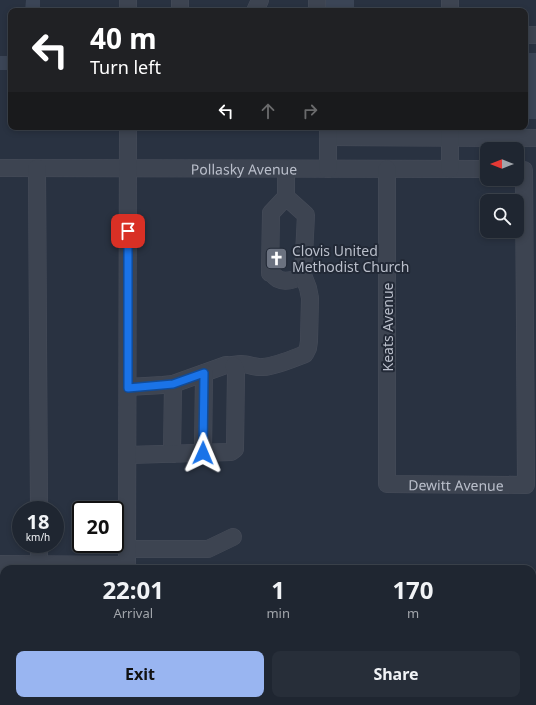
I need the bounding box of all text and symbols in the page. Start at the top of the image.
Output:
text: 40 m [90,19,157,57]
icon: left [24,24,76,76]
text: Turn left [90,55,161,79]
icon: left [215,100,237,122]
icon: ahead [257,100,279,122]
icon: right [299,100,321,122]
north arrow [480,142,524,186]
map controls [480,142,524,238]
street label: Pollasky Avenue [191,159,297,178]
button: search [480,194,524,238]
pin [111,214,145,248]
icon: arrive [117,220,139,242]
place label: Clovis United Methodist Church [292,241,409,276]
church icon: Clovis United Methodist Church [263,245,289,271]
street label: Keats Avenue [378,282,397,371]
position arrow [182,432,224,474]
street label: Dewitt Avenue [408,475,504,494]
speed limit sign: 20 [72,501,124,553]
text: 18 [27,508,49,535]
text: km/h [26,530,50,544]
text: 22:01 [102,573,164,606]
text: 1 [271,573,285,606]
text: 170 [392,573,434,606]
text: Arrival [113,604,153,622]
text: min [266,604,290,622]
text: m [407,604,419,622]
button: Exit [16,651,264,697]
button: Share [272,651,520,697]

